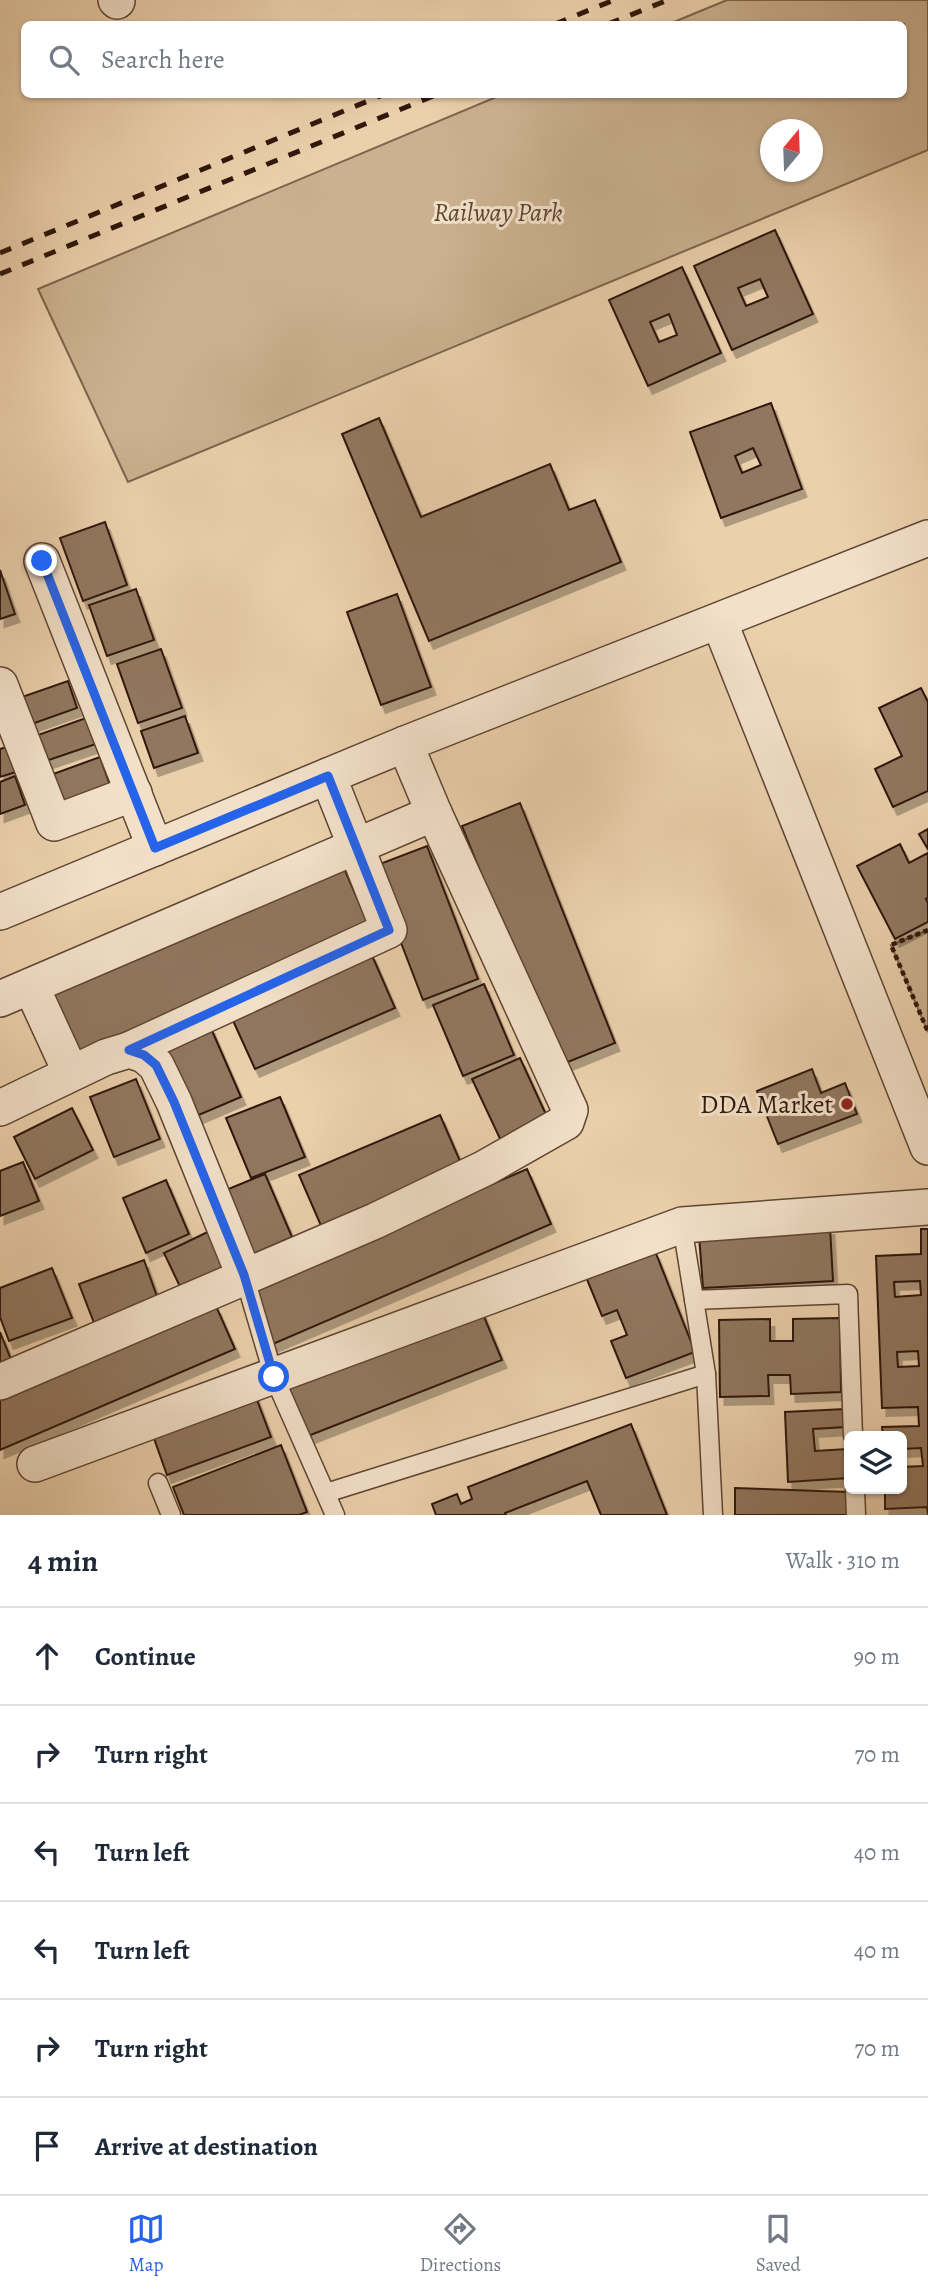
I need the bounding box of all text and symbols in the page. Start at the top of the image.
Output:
search box [21,21,907,98]
icon: search [45,41,83,79]
text: Search here [101,42,225,77]
north arrow [760,119,823,182]
park label: Railway Park [434,195,562,230]
route end [26,545,57,576]
place label: DDA Market [700,1087,833,1122]
marker: DDA Market [839,1096,855,1112]
route start [258,1361,289,1392]
map controls [844,1431,907,1494]
button: layers [844,1431,907,1494]
text: 4 min [28,1541,98,1581]
text: Walk · 310 m [786,1545,900,1576]
icon: ahead [28,1637,66,1675]
text: Continue [95,1639,196,1674]
text: 90 m [854,1641,900,1672]
icon: right [28,1735,66,1773]
text: Turn right [95,1737,208,1772]
text: 70 m [854,1739,900,1770]
icon: left [28,1833,66,1871]
text: Turn left [95,1835,190,1870]
text: 40 m [854,1837,900,1868]
icon: left [28,1931,66,1969]
text: Turn left [95,1933,190,1968]
text: 40 m [854,1935,900,1966]
icon: right [28,2029,66,2067]
text: Turn right [95,2031,208,2066]
text: 70 m [854,2033,900,2064]
icon: arrive [28,2127,66,2165]
text: Arrive at destination [95,2129,318,2164]
tab: Map [127,2210,165,2278]
tab: Directions [420,2210,501,2278]
tab: Saved [756,2210,801,2278]

